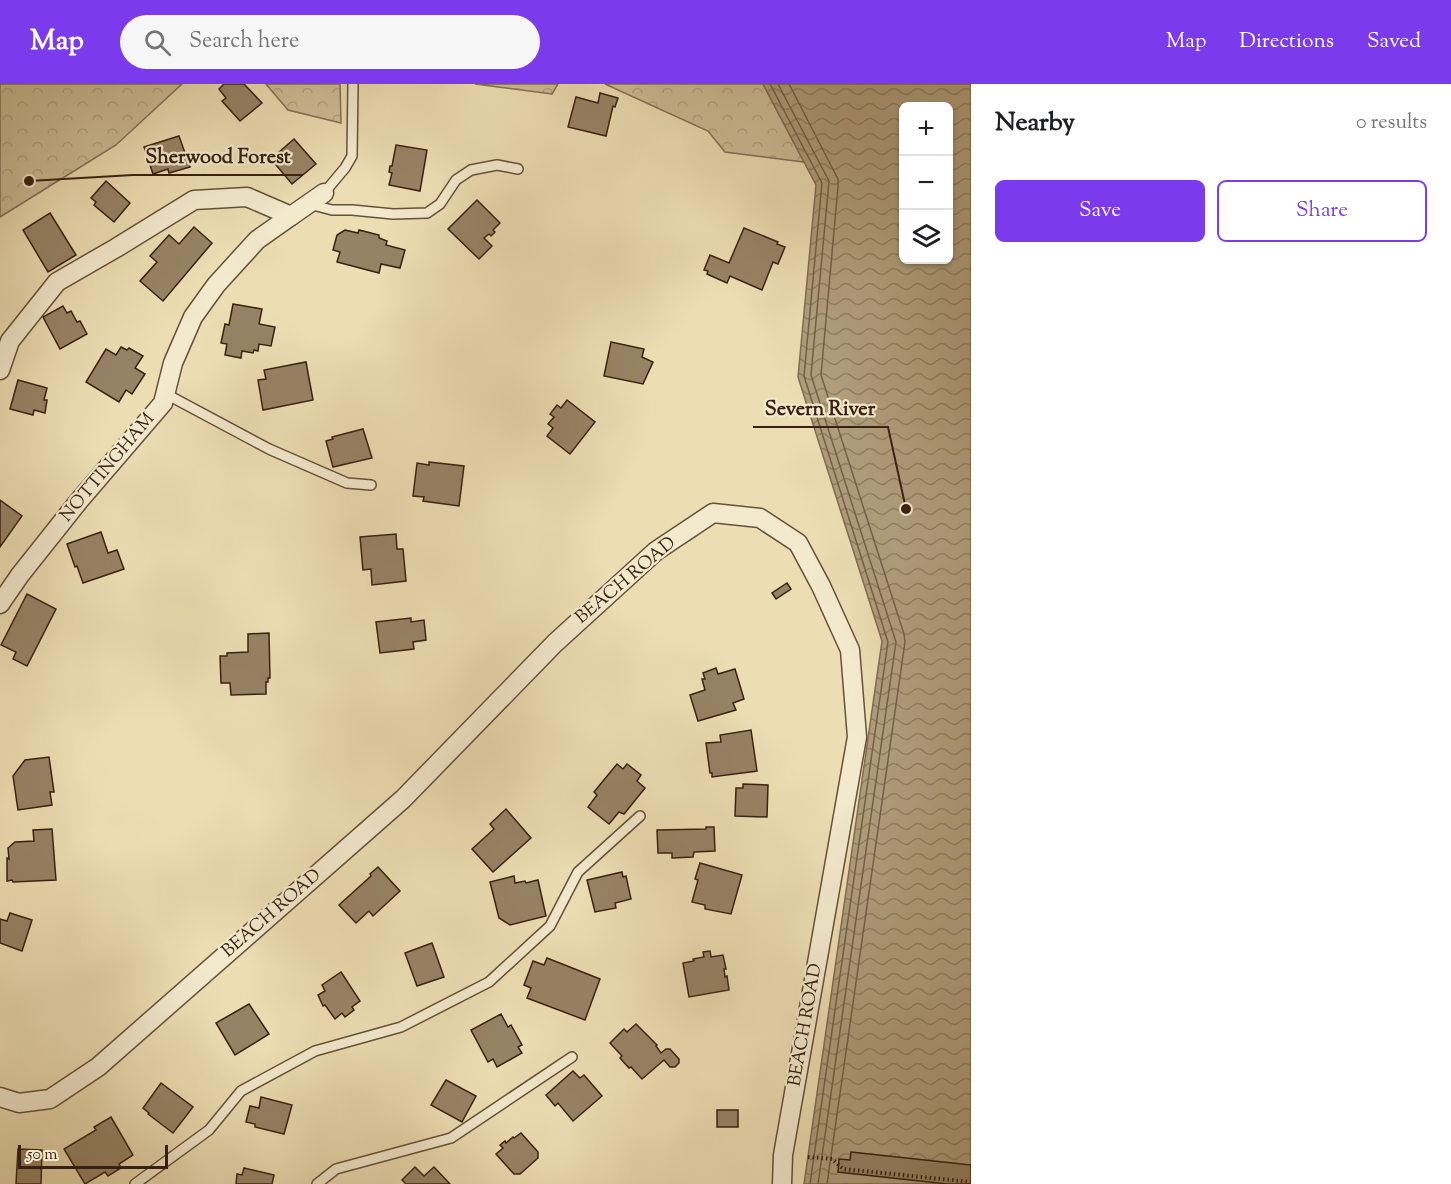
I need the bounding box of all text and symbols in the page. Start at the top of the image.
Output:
search box [120,15,540,69]
text: Map [30,22,84,62]
icon: search [141,26,174,59]
text: Search here [189,26,299,58]
text: Map [1166,27,1206,57]
text: Directions [1239,27,1334,57]
text: Saved [1367,27,1421,57]
map controls [899,102,953,264]
button: + [899,102,953,156]
text: Nearby [995,105,1075,142]
text: 0 results [1356,109,1427,138]
callout: Sherwood Forest [133,137,303,175]
text: Sherwood Forest [145,144,291,173]
button: − [899,156,953,210]
button: Save [995,180,1205,242]
button: Share [1217,180,1427,242]
button: layers [899,210,953,264]
callout: Severn River [753,389,888,427]
text: Severn River [765,396,876,425]
street label: NOTTINGHAM [55,407,162,528]
street label: BEACH ROAD [570,531,682,631]
street label: BEACH ROAD [217,863,327,965]
street label: BEACH ROAD [782,962,830,1088]
scale bar [18,1142,168,1170]
text: 50 m [27,1144,58,1167]

